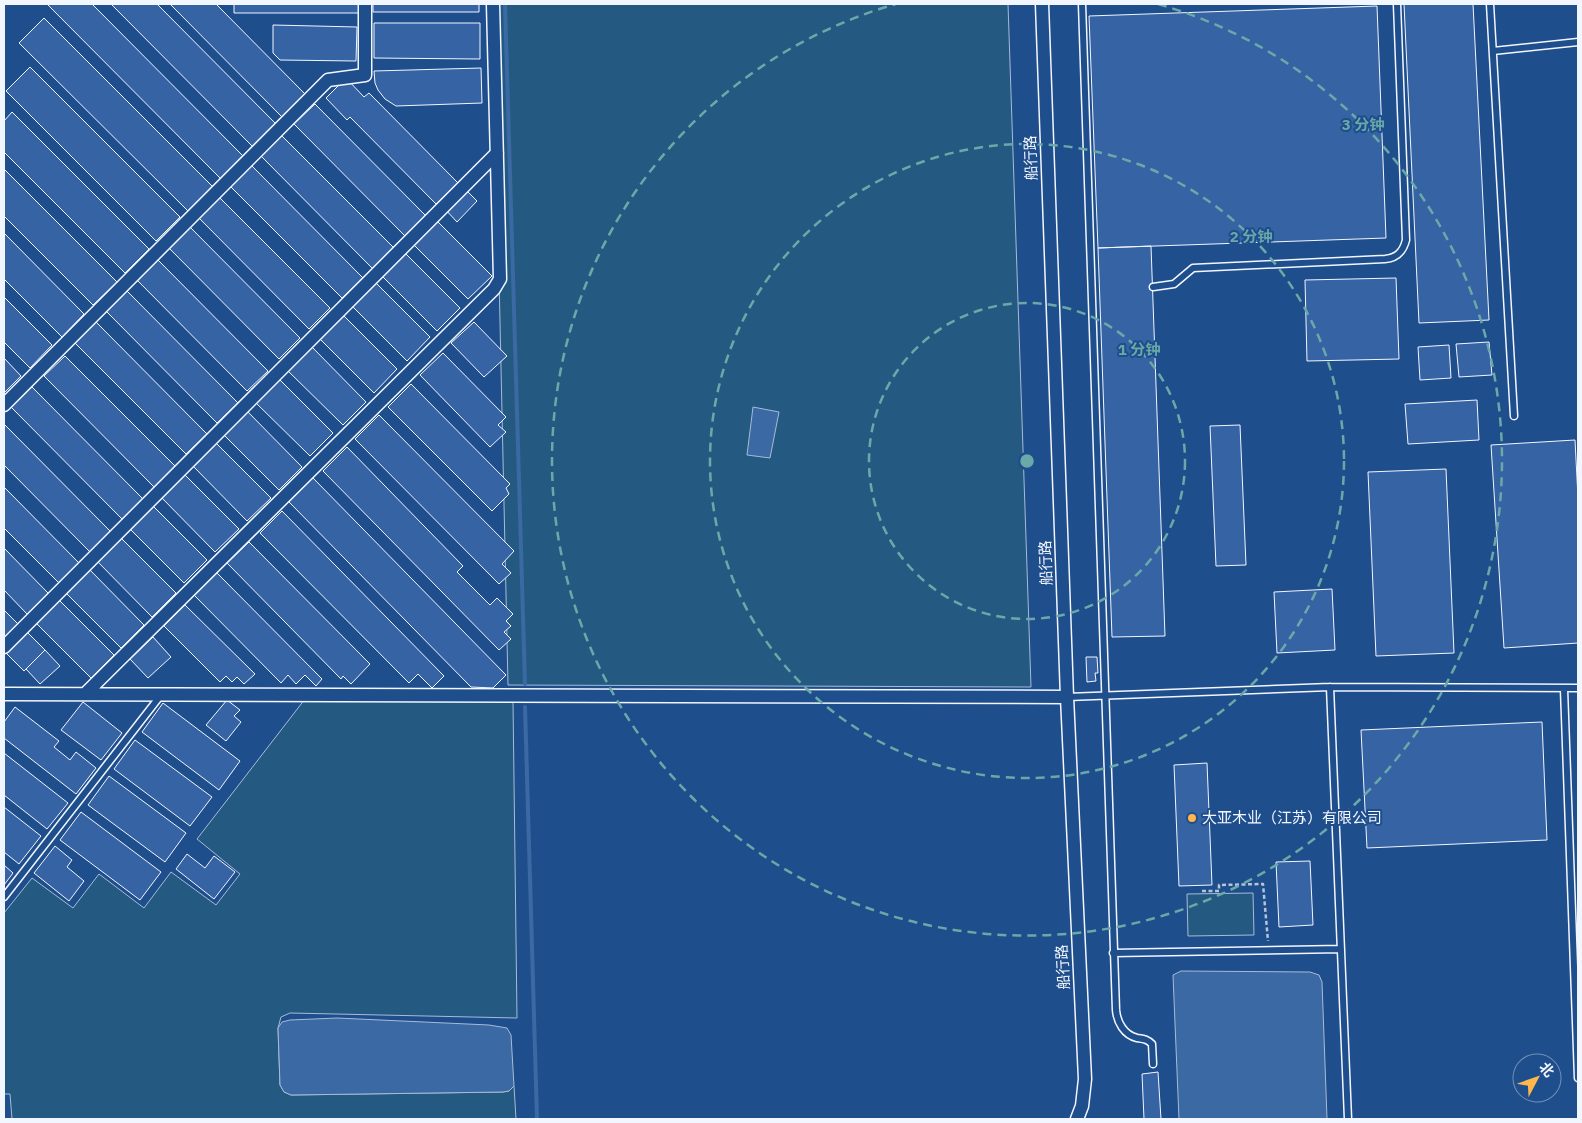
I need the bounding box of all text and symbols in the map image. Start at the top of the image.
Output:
text: 3 分钟 [1342,115,1384,134]
street label: 船行路 [1020,135,1041,181]
text: 2 分钟 [1230,227,1272,246]
text: 1 分钟 [1118,340,1160,359]
centre of rings [1018,452,1036,470]
street label: 船行路 [1035,540,1056,586]
place label: 大亚木业（江苏）有限公司 [1202,808,1382,827]
marker: 大亚木业（江苏）有限公司 [1186,812,1198,824]
street label: 船行路 [1052,944,1073,990]
north arrow [1512,1053,1562,1103]
text: 北 [1535,1058,1558,1081]

